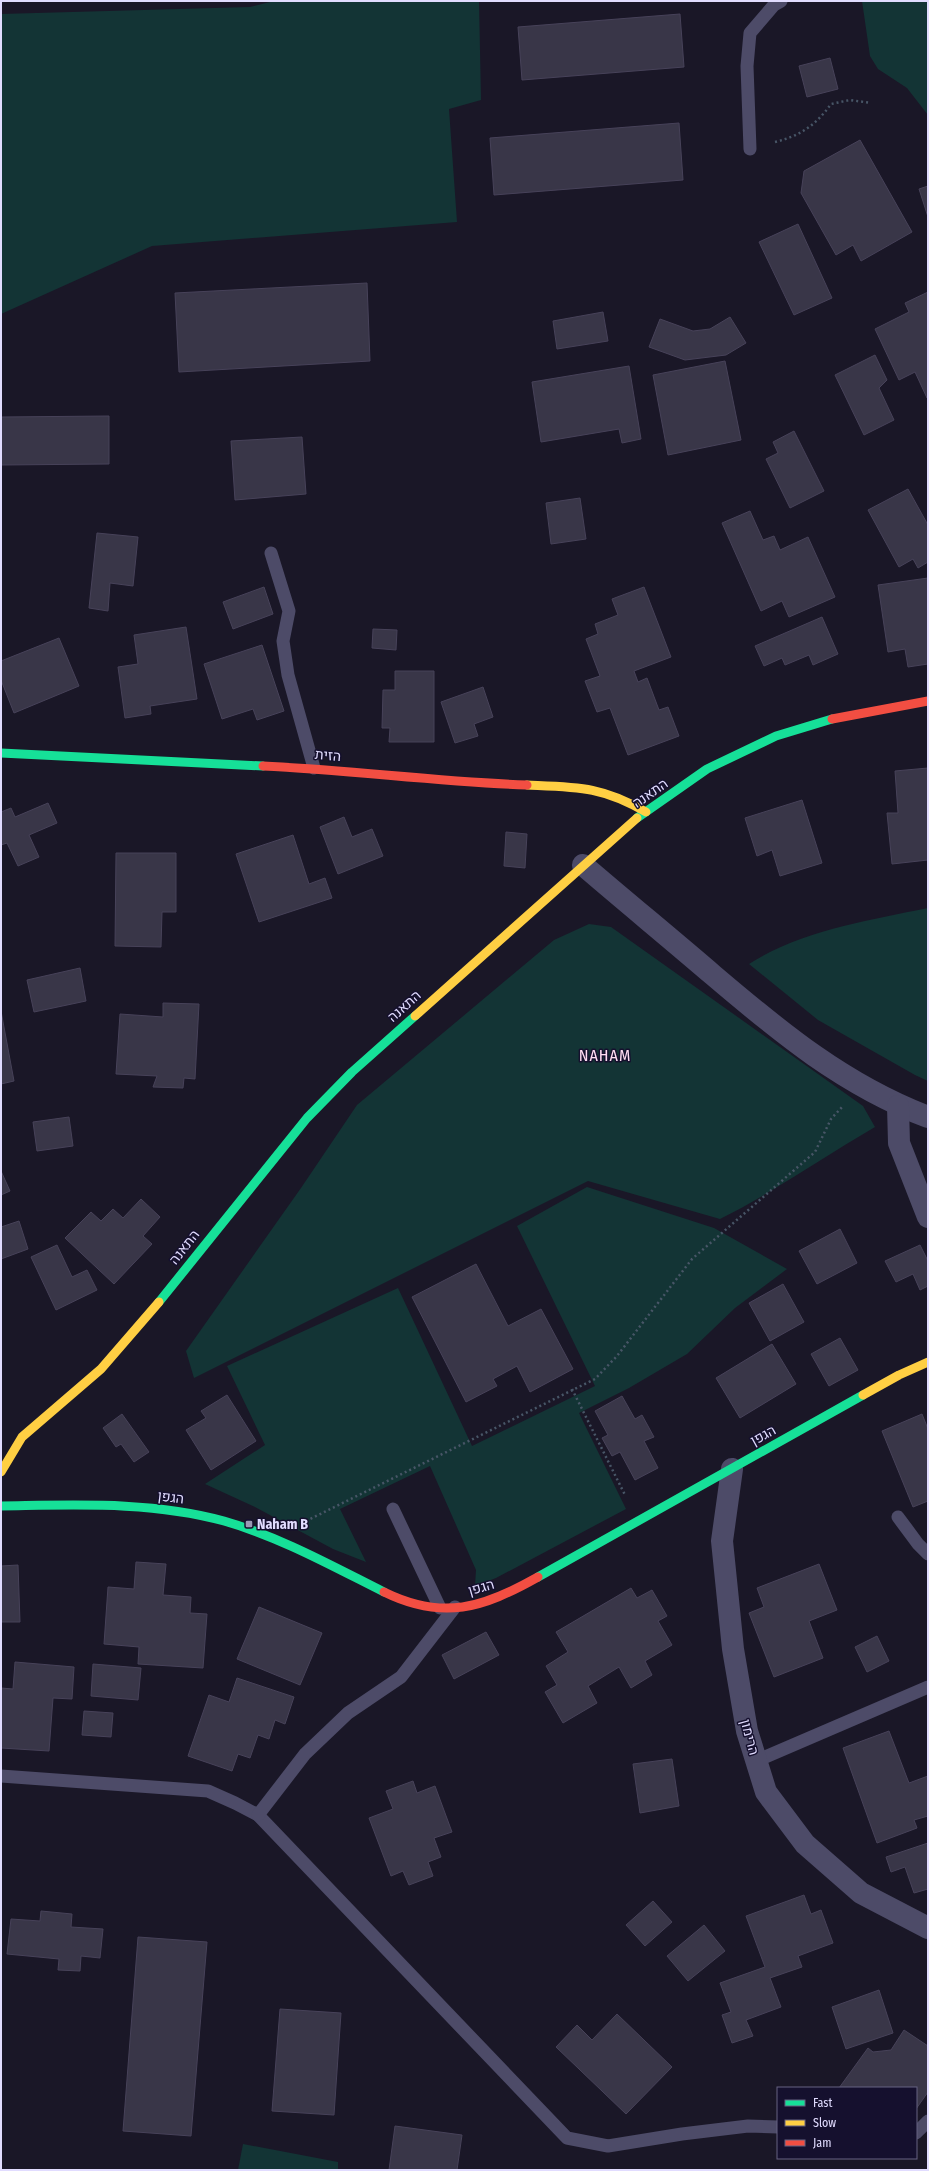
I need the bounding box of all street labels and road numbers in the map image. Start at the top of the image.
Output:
street label: הזית [314,746,342,765]
street label: התאנה [629,775,671,812]
street label: התאנה [384,987,425,1026]
street label: התאנה [166,1227,203,1268]
street label: הגפן [748,1422,779,1449]
street label: הגפן [157,1487,185,1508]
street label: הגפן [466,1576,496,1599]
street label: הרימון [737,1717,762,1757]

